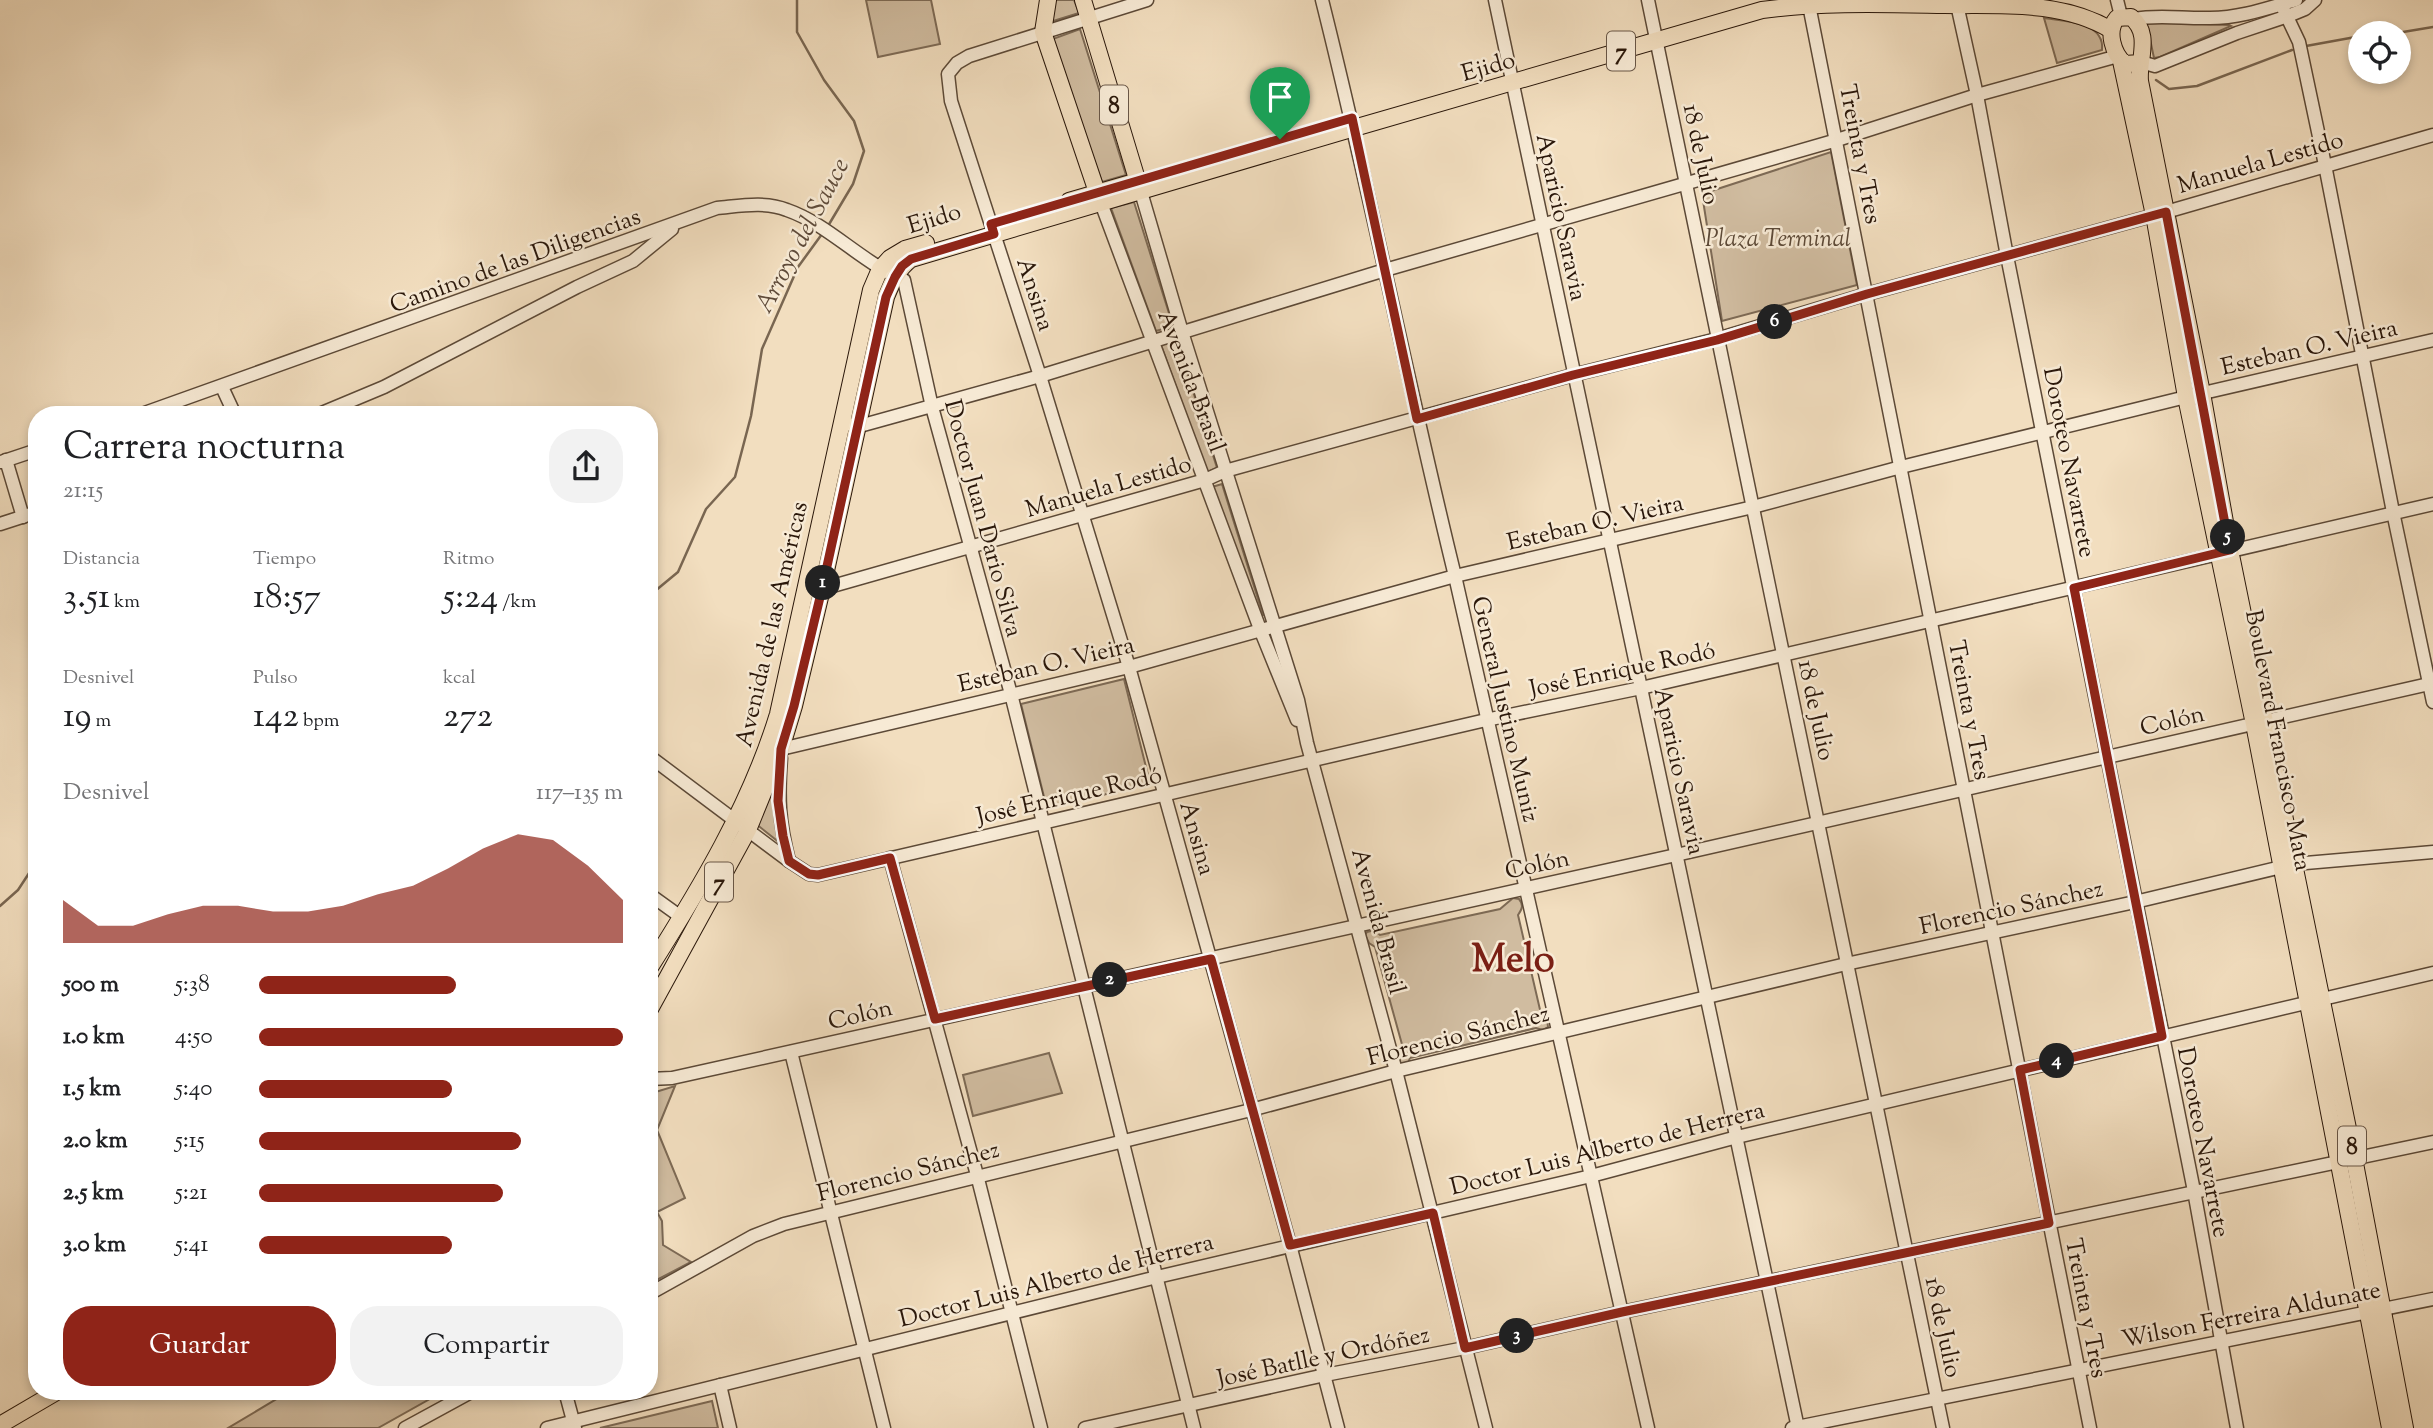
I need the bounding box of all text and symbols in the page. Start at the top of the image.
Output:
map controls [2348,21,2411,84]
button: locate [2348,21,2411,84]
road number: 7 [1607,32,1635,70]
street label: Ejido [1458,44,1519,92]
pin [1250,67,1310,139]
icon: arrive [1261,78,1299,116]
street label: Treinta y Tres [1829,82,1889,227]
road number: 8 [1100,86,1128,124]
street label: 18 de Julio [1673,101,1727,208]
street label: Manuela Lestido [2174,124,2348,204]
street label: Aparicio Saravia [1526,131,1594,304]
water label: Arroyo del Sauce [747,152,860,320]
street label: Ejido [904,196,966,244]
street label: Camino de las Diligencias [385,201,646,323]
park label: Plaza Terminal [1705,223,1851,257]
street label: Ansina [1006,254,1062,336]
pin: 6 [1758,304,1792,340]
street label: Avenida Brasil [1147,306,1233,458]
text: 6 [1770,308,1779,335]
street label: Esteban O. Vieira [2218,312,2401,386]
street label: Doroteo Navarrete [2033,364,2103,560]
street label: Doctor Juan Dario Silva [934,396,1030,641]
text: Carrera nocturna [63,422,345,476]
button: share [549,429,623,503]
street label: Manuela Lestido [1022,448,1196,528]
text: 21:15 [63,475,103,508]
street label: Esteban O. Vieira [1504,487,1687,561]
street label: Avenida de las Américas [728,498,818,751]
pin: 5 [2210,520,2246,554]
text: 5 [2224,523,2231,550]
text: Distancia [63,546,140,573]
text: Tiempo [253,546,316,573]
text: Ritmo [443,546,494,573]
pin: 1 [806,566,840,600]
text: 1 [819,569,826,596]
text: 3.51 [63,573,110,624]
text: 18:57 [253,573,321,624]
text: 5:24 [443,573,498,624]
text: km [110,589,140,616]
text: /km [498,589,537,616]
street label: General Justino Muniz [1462,593,1547,826]
street label: Boulevard Francisco Mata [2235,607,2319,874]
street label: Esteban O. Vieira [955,629,1138,703]
street label: José Enrique Rodó [1524,635,1719,708]
street label: Treinta y Tres [1938,638,1998,783]
street label: 18 de Julio [1788,657,1842,764]
text: Desnivel [63,665,134,692]
text: Pulso [253,665,298,692]
text: kcal [443,665,476,692]
street label: Aparicio Saravia [1644,685,1712,858]
text: 19 [63,692,92,743]
text: 142 [253,692,299,743]
text: 272 [443,692,493,743]
street label: Colón [2137,698,2208,746]
text: m [92,708,111,735]
text: bpm [299,708,339,735]
street label: José Enrique Rodó [971,759,1166,835]
text: Desnivel [63,777,149,810]
text: 117–135 m [536,777,623,810]
street label: Ansina [1169,798,1223,879]
street label: Colón [1502,843,1573,889]
street label: Avenida Brasil [1341,845,1413,999]
road number: 7 [705,862,733,902]
street label: Florencio Sánchez [1916,873,2106,945]
district label: Melo [1472,935,1554,989]
pin: 2 [1092,962,1128,998]
text: 2 [1105,966,1114,993]
text: 500 m [63,969,119,1002]
text: 5:38 [175,969,210,1002]
street label: Colón [825,992,896,1040]
street label: Florencio Sánchez [1364,998,1553,1076]
text: 1.0 km [63,1021,125,1054]
text: 4:50 [175,1021,213,1054]
pin: 4 [2039,1044,2074,1078]
street label: Doroteo Navarrete [2167,1044,2237,1240]
text: 4 [2052,1047,2061,1074]
text: 1.5 km [63,1073,121,1106]
text: 5:40 [175,1073,212,1106]
street label: Doctor Luis Alberto de Herrera [1447,1094,1768,1206]
text: 2.0 km [63,1125,128,1158]
text: 5:15 [175,1125,205,1158]
road number: 8 [2338,1126,2366,1166]
street label: Florencio Sánchez [814,1134,1003,1212]
text: 2.5 km [63,1177,124,1210]
text: 5:21 [175,1177,207,1210]
street label: Doctor Luis Alberto de Herrera [896,1226,1217,1338]
text: 3.0 km [63,1229,126,1262]
text: 5:41 [175,1229,208,1262]
street label: Treinta y Tres [2055,1236,2115,1381]
street label: 18 de Julio [1915,1274,1969,1381]
street label: Wilson Ferreira Aldunate [2119,1274,2384,1358]
button: Guardar [63,1306,336,1386]
button: Compartir [350,1306,623,1386]
pin: 3 [1500,1318,1534,1354]
street label: José Batlle y Ordóñez [1212,1319,1433,1398]
text: 3 [1513,1322,1520,1349]

